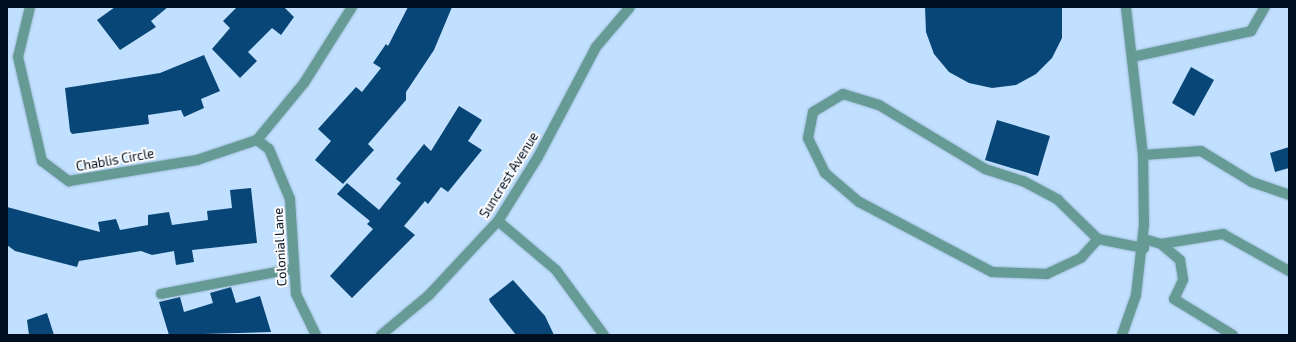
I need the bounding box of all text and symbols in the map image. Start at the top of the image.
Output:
street label: Suncrest Avenue [476,129,542,221]
street label: Chablis Circle [75,145,155,175]
street label: Colonial Lane [270,207,290,287]

